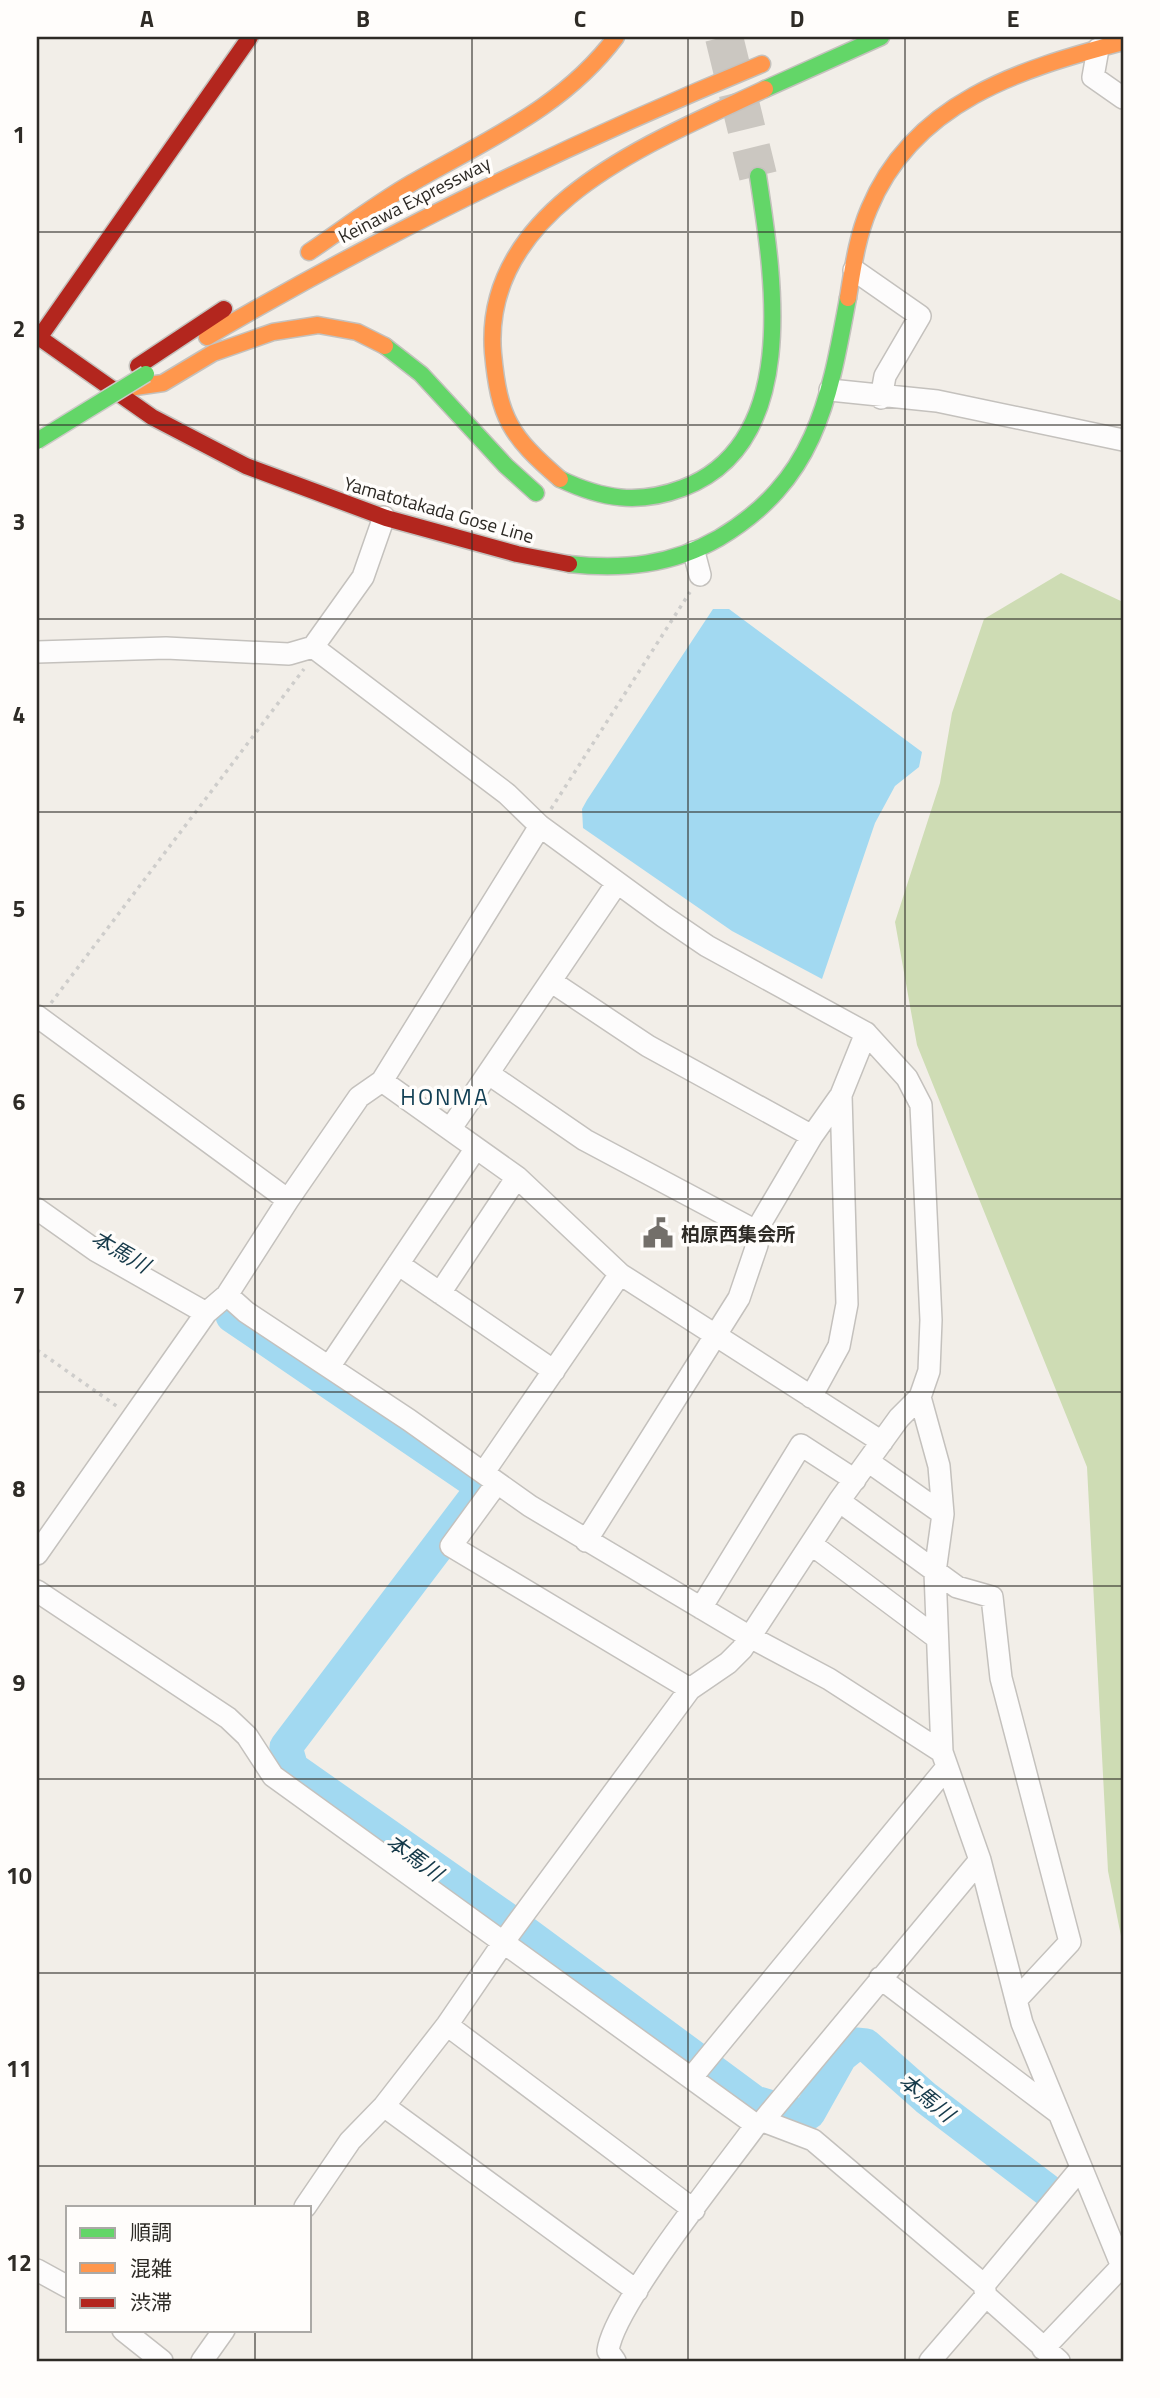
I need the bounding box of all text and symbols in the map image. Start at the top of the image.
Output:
text: A [140,1,154,36]
text: B [356,1,370,36]
text: C [574,1,586,36]
text: D [790,1,804,36]
text: E [1007,1,1019,36]
text: 1 [13,117,25,152]
street label: Keinawa Expressway [333,148,495,250]
text: 2 [13,311,25,346]
street label: Yamatotakada Gose Line [341,468,537,550]
text: 3 [13,504,25,539]
text: 4 [13,697,25,732]
text: 5 [13,891,25,926]
district label: HONMA [400,1079,490,1114]
text: 6 [13,1084,26,1119]
public building icon: 柏原西集会所 [641,1216,675,1250]
place label: 柏原西集会所 [681,1219,795,1248]
water label: 本馬川 [86,1221,158,1282]
text: 7 [13,1278,25,1313]
text: 8 [13,1471,26,1506]
text: 9 [13,1665,26,1700]
water label: 本馬川 [380,1826,452,1890]
text: 10 [6,1858,32,1893]
text: 11 [6,2051,32,2086]
water label: 本馬川 [892,2065,963,2131]
legend [66,2206,312,2332]
text: 順調 [130,2216,172,2248]
text: 12 [6,2245,32,2280]
text: 混雑 [130,2252,172,2284]
text: 渋滞 [130,2286,172,2318]

